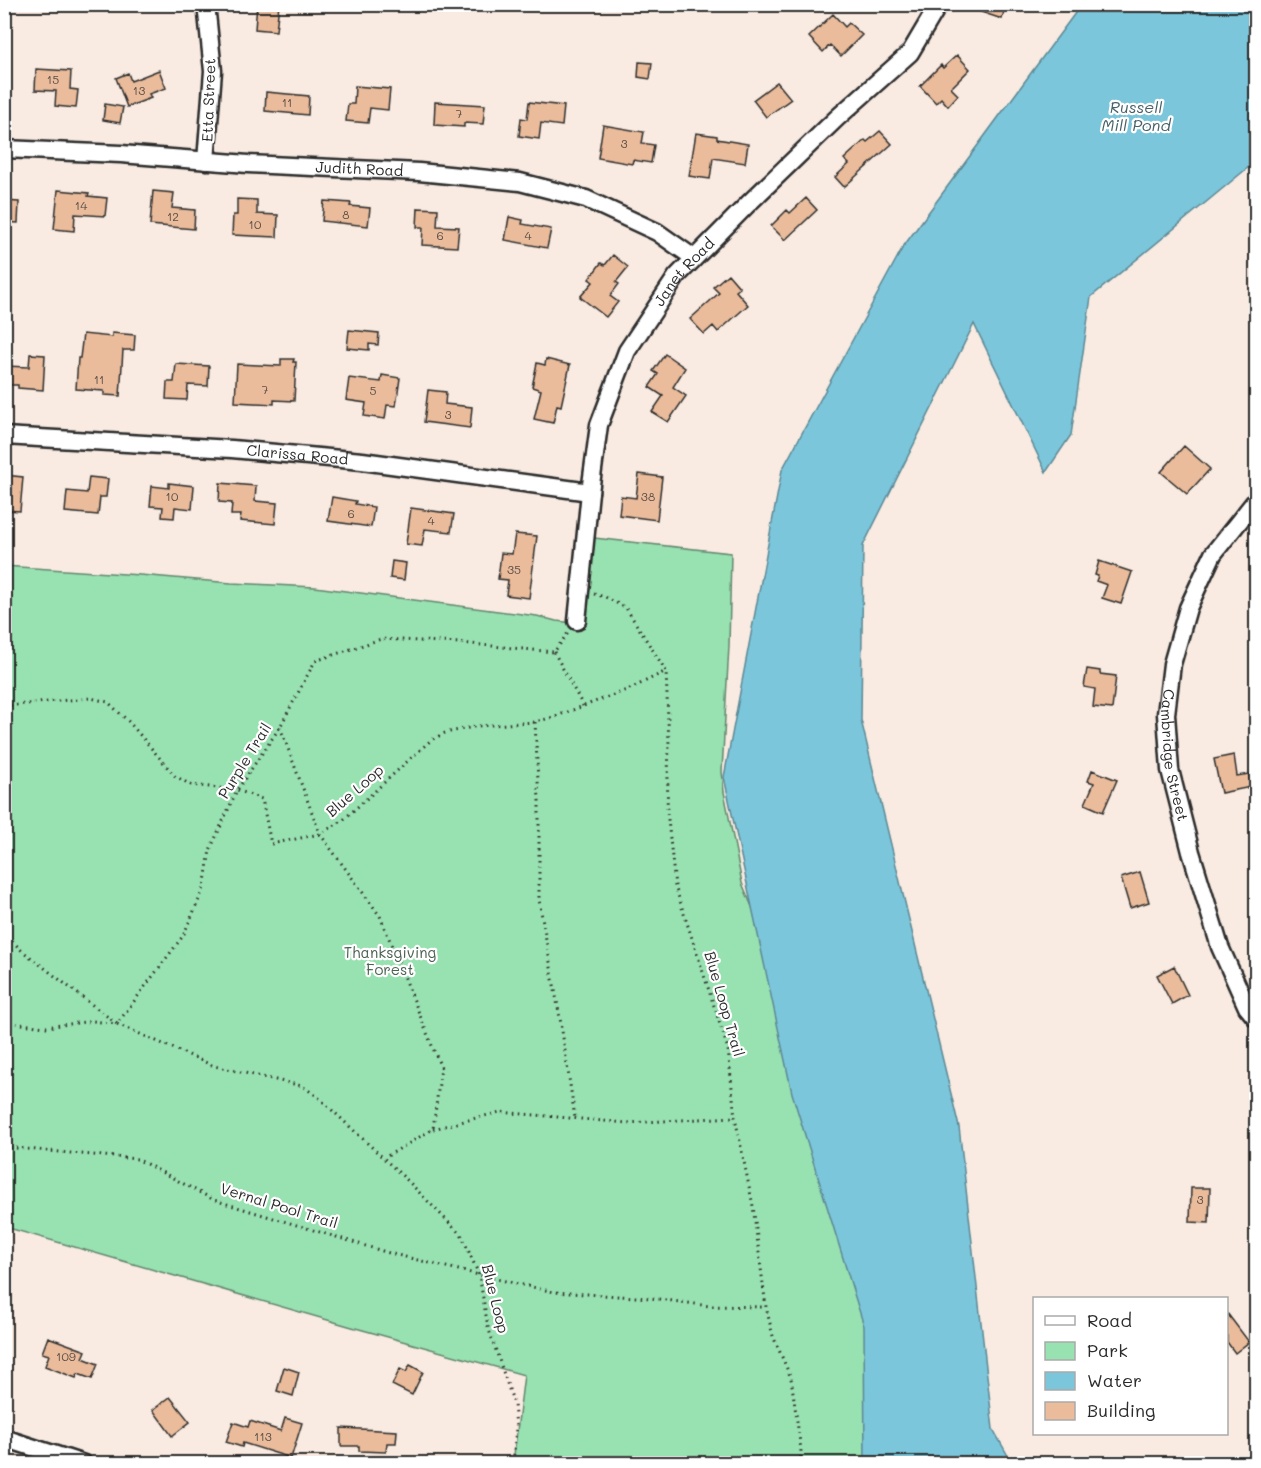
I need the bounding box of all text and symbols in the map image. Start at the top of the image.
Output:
street label: Etta Street [197,58,219,142]
house number: 15 [47,71,59,87]
house number: 13 [133,82,145,98]
house number: 11 [282,94,292,110]
water label: Russell Mill Pond [1101,96,1171,135]
house number: 7 [456,105,463,121]
house number: 3 [620,135,628,151]
street label: Judith Road [315,156,404,180]
house number: 14 [75,197,87,213]
house number: 8 [342,206,350,222]
house number: 12 [167,208,179,224]
house number: 10 [249,216,262,232]
house number: 6 [436,227,444,243]
house number: 4 [524,227,532,243]
street label: Janet Road [649,233,718,310]
house number: 11 [94,371,104,387]
house number: 7 [262,381,269,397]
house number: 5 [370,382,377,398]
house number: 3 [444,406,452,422]
street label: Clarissa Road [246,439,349,469]
house number: 10 [166,488,179,504]
house number: 38 [641,488,655,504]
house number: 6 [347,505,355,521]
house number: 4 [427,512,435,528]
house number: 35 [507,561,521,577]
street label: Cambridge Street [1157,688,1194,823]
street label: Purple Trail [213,719,275,802]
street label: Blue Loop [321,760,387,821]
park label: Thanksgiving Forest [344,942,437,979]
street label: Blue Loop Trail [700,949,750,1059]
street label: Vernal Pool Trail [218,1178,340,1232]
house number: 3 [1196,1191,1204,1207]
street label: Blue Loop [478,1262,514,1335]
legend [1033,1297,1228,1435]
text: Road [1087,1308,1132,1332]
text: Park [1087,1338,1128,1362]
house number: 109 [56,1348,76,1364]
text: Water [1087,1368,1142,1392]
text: Building [1087,1398,1155,1422]
house number: 113 [254,1428,272,1444]

